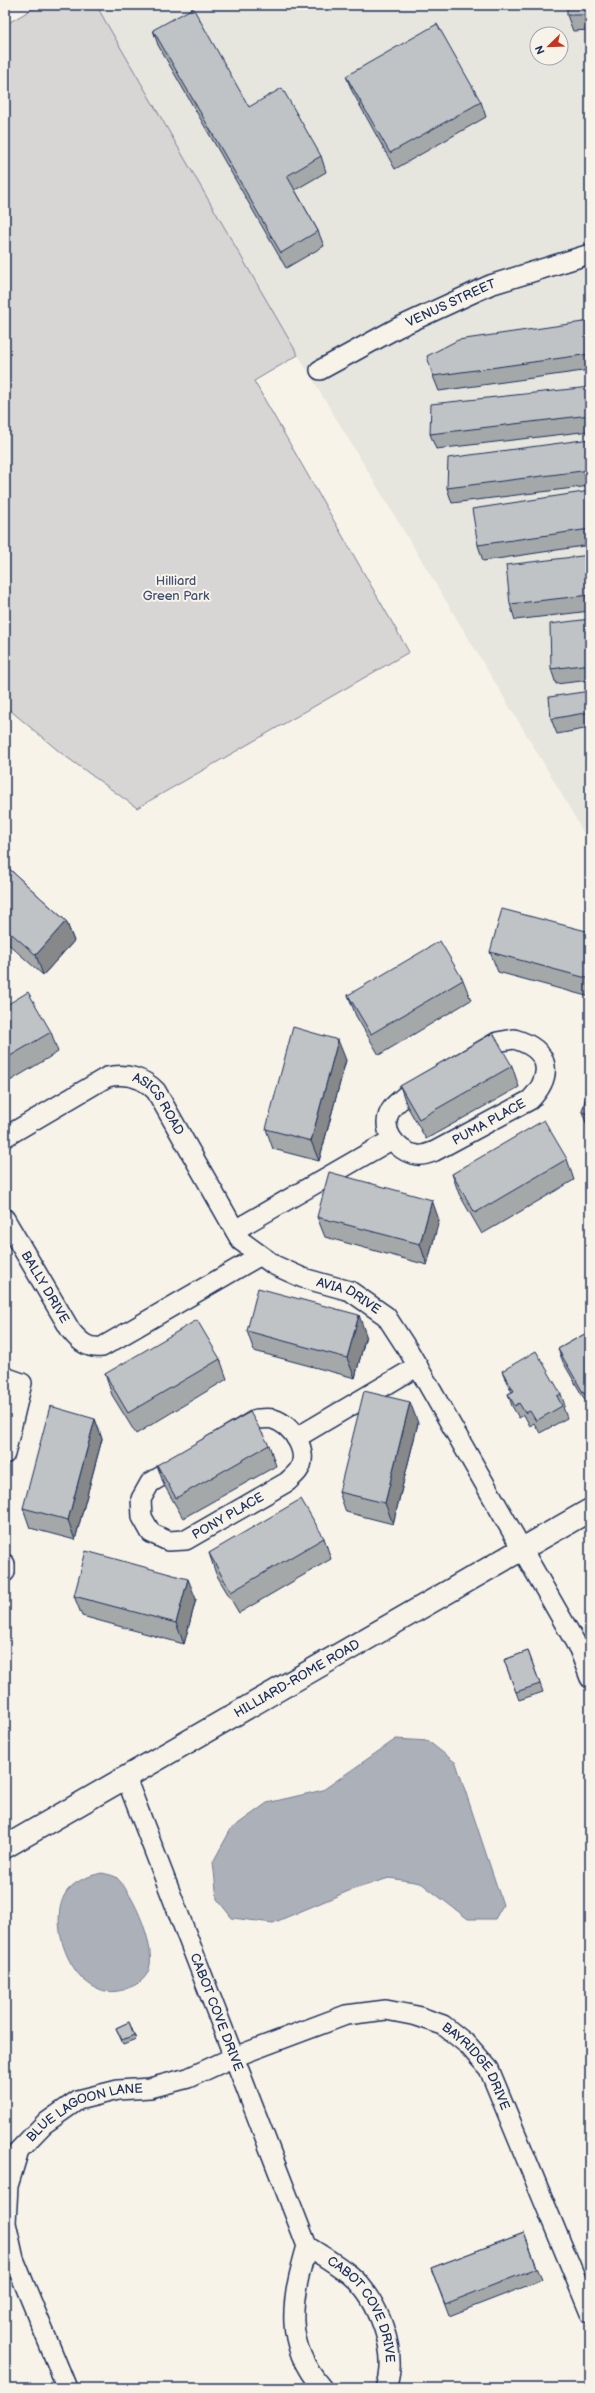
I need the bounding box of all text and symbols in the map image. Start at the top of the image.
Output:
north arrow [529,26,569,66]
text: N [533,43,548,56]
street label: VENUS STREET [404,276,498,331]
park label: Hilliard Green Park [143,573,210,604]
street label: ASICS ROAD [130,1069,187,1138]
street label: PUMA PLACE [450,1095,529,1149]
street label: BALLY DRIVE [18,1248,73,1326]
street label: AVIA DRIVE [315,1274,384,1318]
street label: PONY PLACE [189,1489,267,1543]
street label: HILLIARD-ROME ROAD [231,1636,363,1721]
street label: CABOT COVE DRIVE [187,1951,247,2074]
street label: BAYRIDGE DRIVE [438,2019,513,2113]
street label: BLUE LAGOON LANE [23,2080,144,2145]
street label: CABOT COVE DRIVE [324,2253,398,2363]

